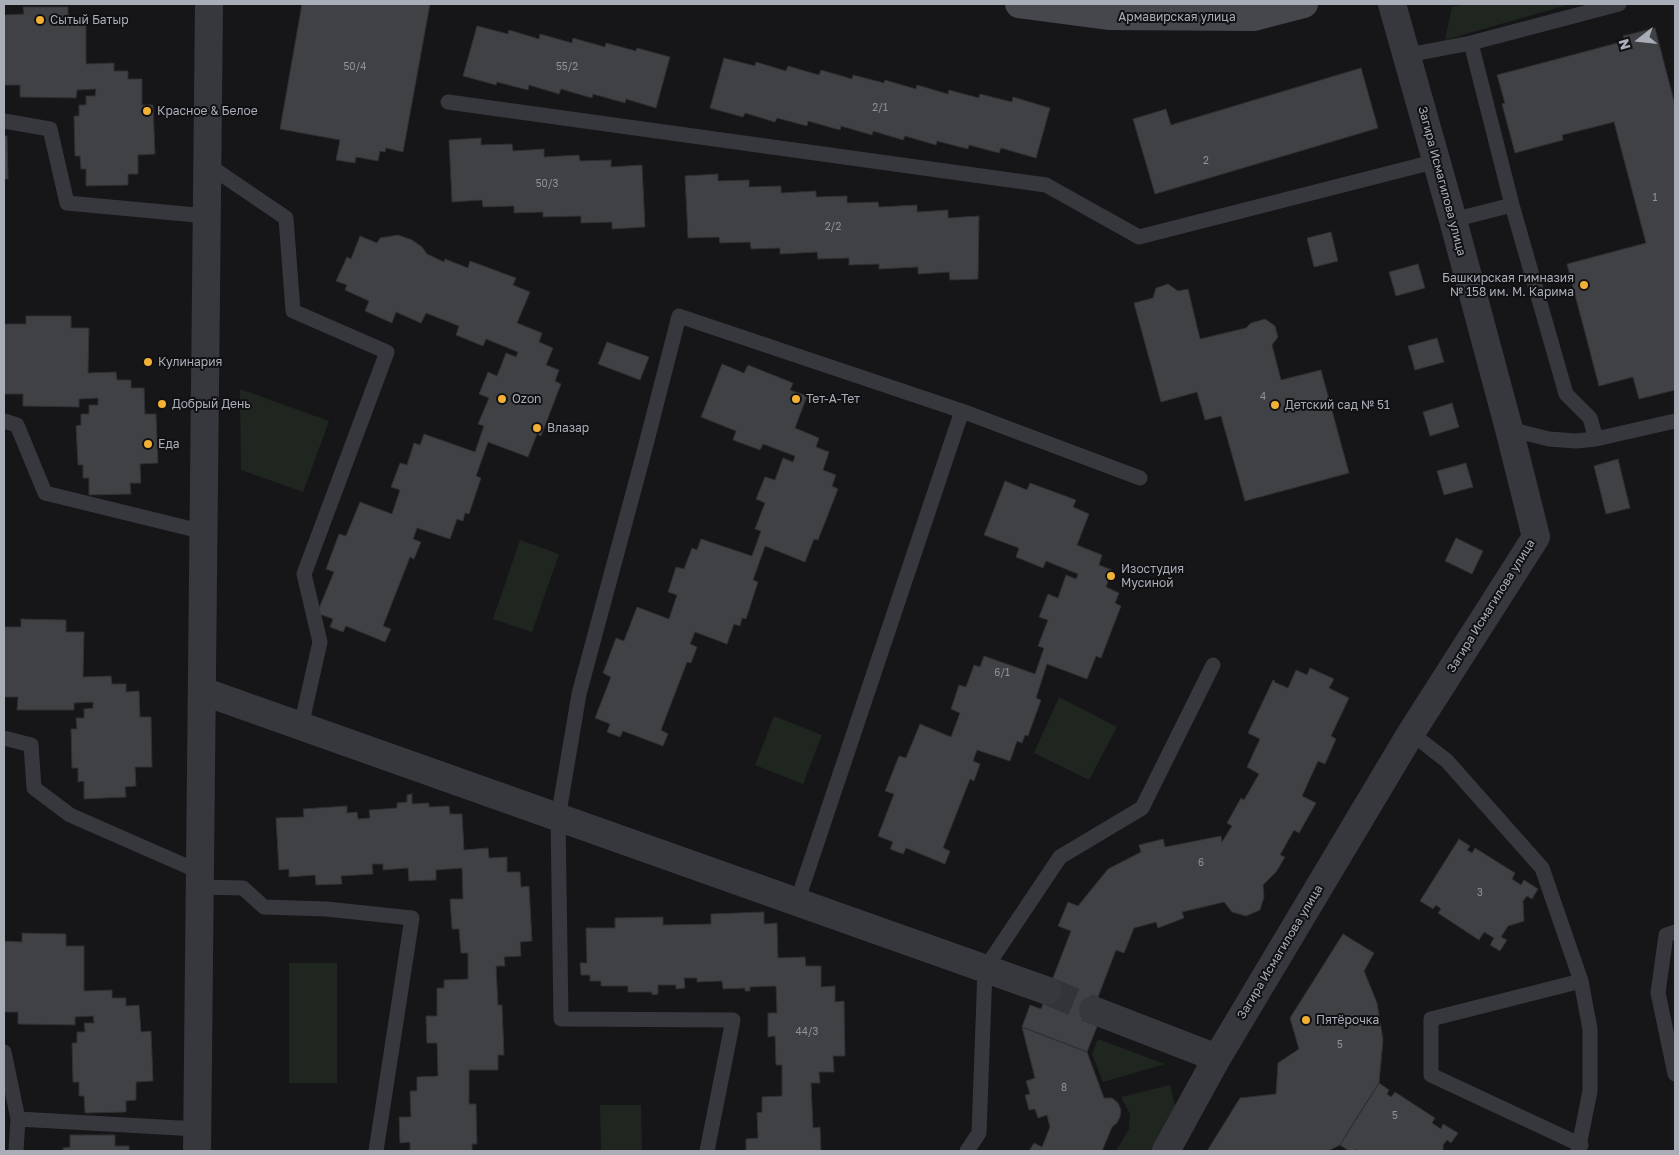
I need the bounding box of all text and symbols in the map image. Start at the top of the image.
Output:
street label: Армавирская улица [1118,10,1236,24]
place label: Сытый Батыр [50,13,129,27]
marker: Сытый Батыр [34,14,46,26]
north arrow [1614,15,1664,65]
text: N [1614,37,1634,52]
house number: 50/4 [344,61,366,73]
house number: 55/2 [556,61,578,73]
house number: 2/1 [872,102,888,114]
place label: Красное & Белое [157,104,258,118]
marker: Красное & Белое [141,105,153,117]
street label: Загира Исмагилова улица [1415,105,1469,257]
house number: 2 [1203,155,1209,167]
house number: 50/3 [536,178,558,190]
house number: 1 [1653,192,1657,204]
house number: 2/2 [825,221,841,233]
place label: Башкирская гимназия № 158 им. М. Карима [1442,271,1574,299]
marker: Башкирская гимназия № 158 им. М. Карима [1578,279,1590,291]
place label: Кулинария [158,355,222,369]
marker: Кулинария [142,356,154,368]
house number: 4 [1260,391,1266,403]
place label: Ozon [512,392,541,406]
place label: Тет-А-Тет [806,392,860,406]
marker: Ozon [496,393,508,405]
marker: Тет-А-Тет [790,393,802,405]
place label: Добрый День [172,397,251,411]
marker: Добрый День [156,398,168,410]
place label: Детский сад № 51 [1285,398,1390,412]
marker: Детский сад № 51 [1269,399,1281,411]
place label: Влазар [547,421,589,435]
marker: Влазар [531,422,543,434]
place label: Еда [158,437,180,451]
marker: Еда [142,438,154,450]
street label: Загира Исмагилова улица [1444,537,1538,675]
place label: Изостудия Мусиной [1121,562,1184,590]
marker: Изостудия Мусиной [1105,570,1117,582]
house number: 6/1 [994,667,1010,679]
house number: 6 [1198,857,1204,869]
street label: Загира Исмагилова улица [1234,882,1326,1022]
house number: 3 [1477,887,1483,899]
place label: Пятёрочка [1316,1013,1379,1027]
marker: Пятёрочка [1300,1014,1312,1026]
house number: 44/3 [796,1026,818,1038]
house number: 5 [1337,1039,1343,1051]
house number: 8 [1061,1082,1067,1094]
house number: 5 [1392,1110,1398,1122]

